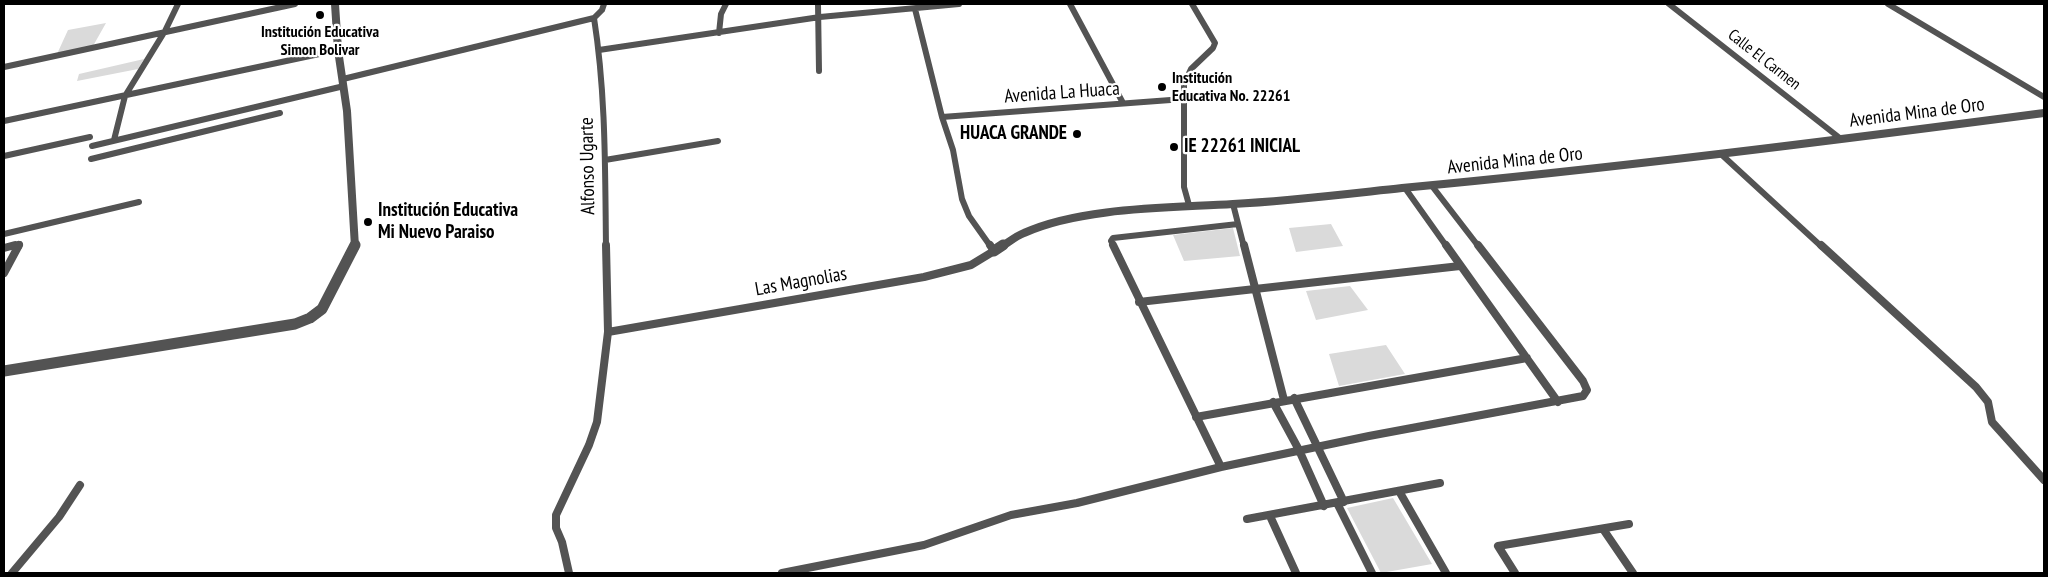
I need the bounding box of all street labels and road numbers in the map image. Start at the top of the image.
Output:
street label: Calle El Carmen [1724,26,1804,94]
street label: Avenida La Huaca [1004,78,1120,108]
street label: Avenida Mina de Oro [1848,93,1986,133]
street label: Alfonso Ugarte [576,117,600,215]
street label: Avenida Mina de Oro [1446,143,1584,179]
street label: Las Magnolias [753,263,849,301]

